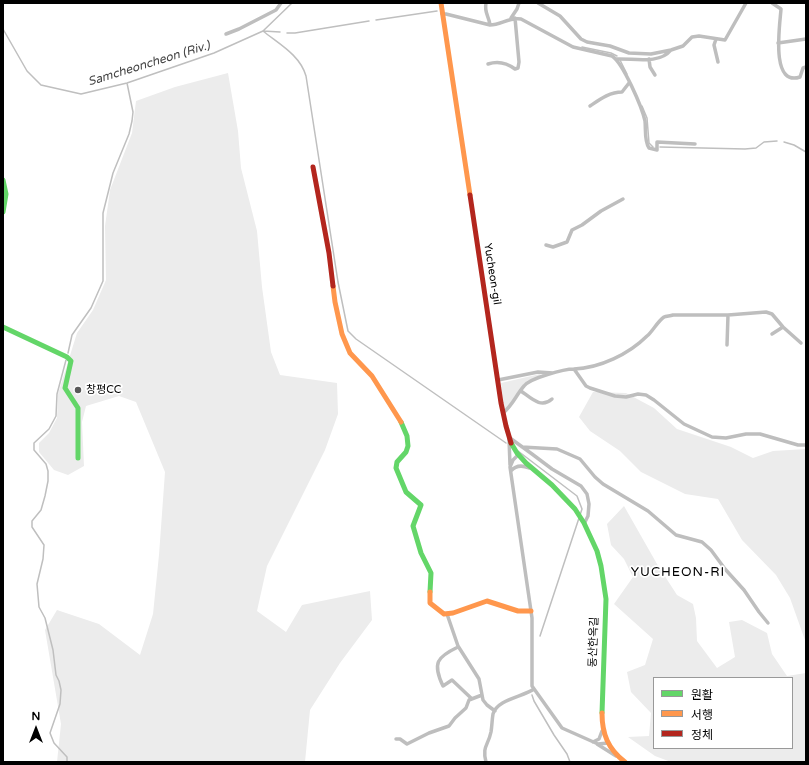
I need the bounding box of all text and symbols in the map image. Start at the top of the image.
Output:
water label: Samcheoncheon (Riv.) [86,39,212,89]
street label: Yucheon-gil [481,242,503,306]
place label: 창평CC [86,383,121,397]
marker: 창평CC [73,385,83,395]
district label: YUCHEON-RI [631,565,725,581]
street label: 동산한옥길 [587,616,601,668]
legend [653,677,793,749]
text: 원활 [691,688,713,702]
text: 서행 [691,708,713,722]
north arrow [16,709,56,749]
text: N [32,710,40,723]
text: 정체 [691,728,713,742]

